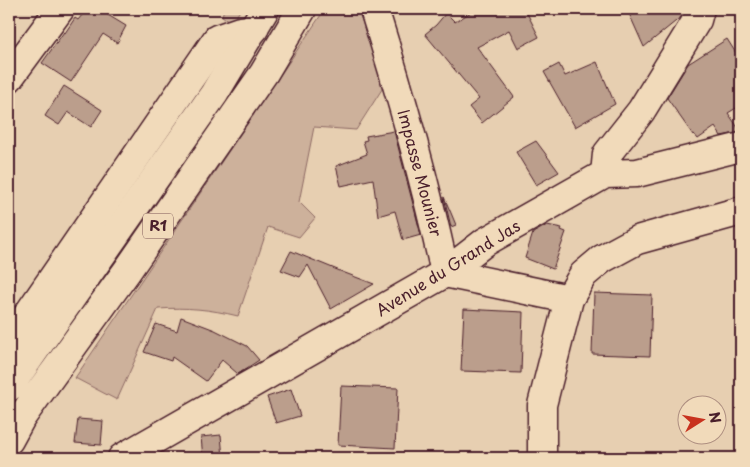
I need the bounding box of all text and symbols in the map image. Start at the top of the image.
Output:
street label: Impasse Mounier [392,107,450,240]
street label: Avenue du Grand Jas [371,213,524,321]
road number: R1 [143,214,173,238]
north arrow [678,394,728,444]
text: N [704,410,727,425]

